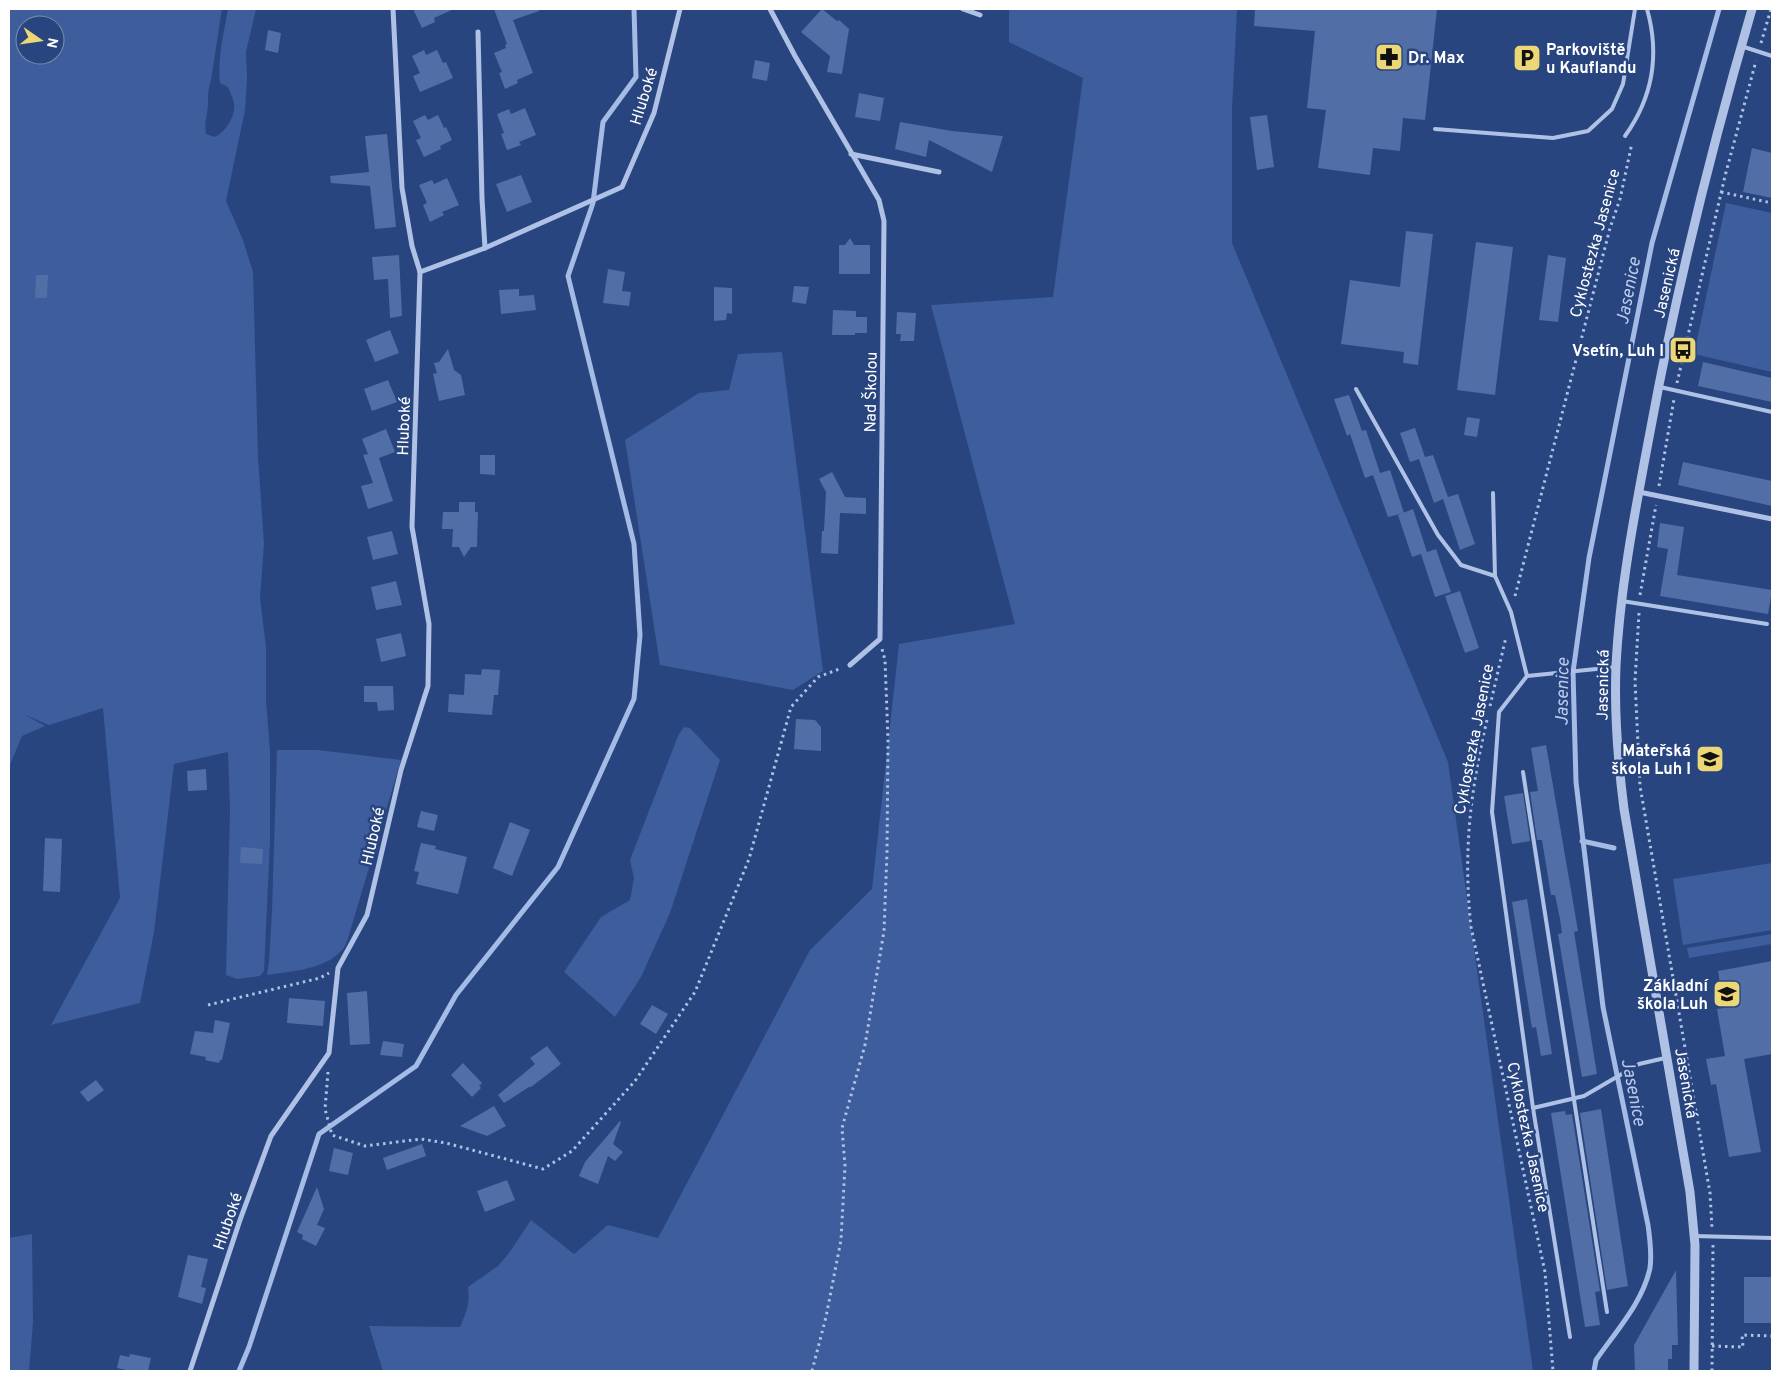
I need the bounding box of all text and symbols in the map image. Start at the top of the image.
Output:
north arrow [15,15,65,65]
text: N [42,36,61,49]
place label: Parkoviště u Kauflandu [1546,41,1636,79]
pharmacy icon: Dr. Max [1374,42,1404,72]
parking icon: Parkoviště u Kauflandu [1512,43,1542,73]
place label: Dr. Max [1408,49,1465,69]
street label: Hluboké [627,65,663,128]
street label: Cyklostezka Jasenice [1566,167,1625,320]
street label: Jasenická [1650,246,1686,320]
water label: Jasenice [1612,255,1647,327]
bus stop icon: Vsetín, Luh I [1668,335,1698,365]
place label: Vsetín, Luh I [1572,342,1664,362]
street label: Nad Školou [859,351,883,433]
street label: Hluboké [394,396,416,456]
street label: Jasenická [1593,649,1615,721]
water label: Jasenice [1551,657,1576,726]
street label: Cyklostezka Jasenice [1451,662,1499,816]
place label: Mateřská škola Luh I [1611,742,1691,780]
school or university icon: Mateřská škola Luh I [1695,744,1725,774]
street label: Hluboké [358,805,390,868]
place label: Základní škola Luh [1637,977,1709,1015]
school or university icon: Základní škola Luh [1712,979,1742,1009]
street label: Jasenická [1669,1047,1701,1120]
water label: Jasenice [1615,1057,1650,1129]
street label: Cyklostezka Jasenice [1501,1060,1553,1214]
street label: Hluboké [210,1190,248,1253]

